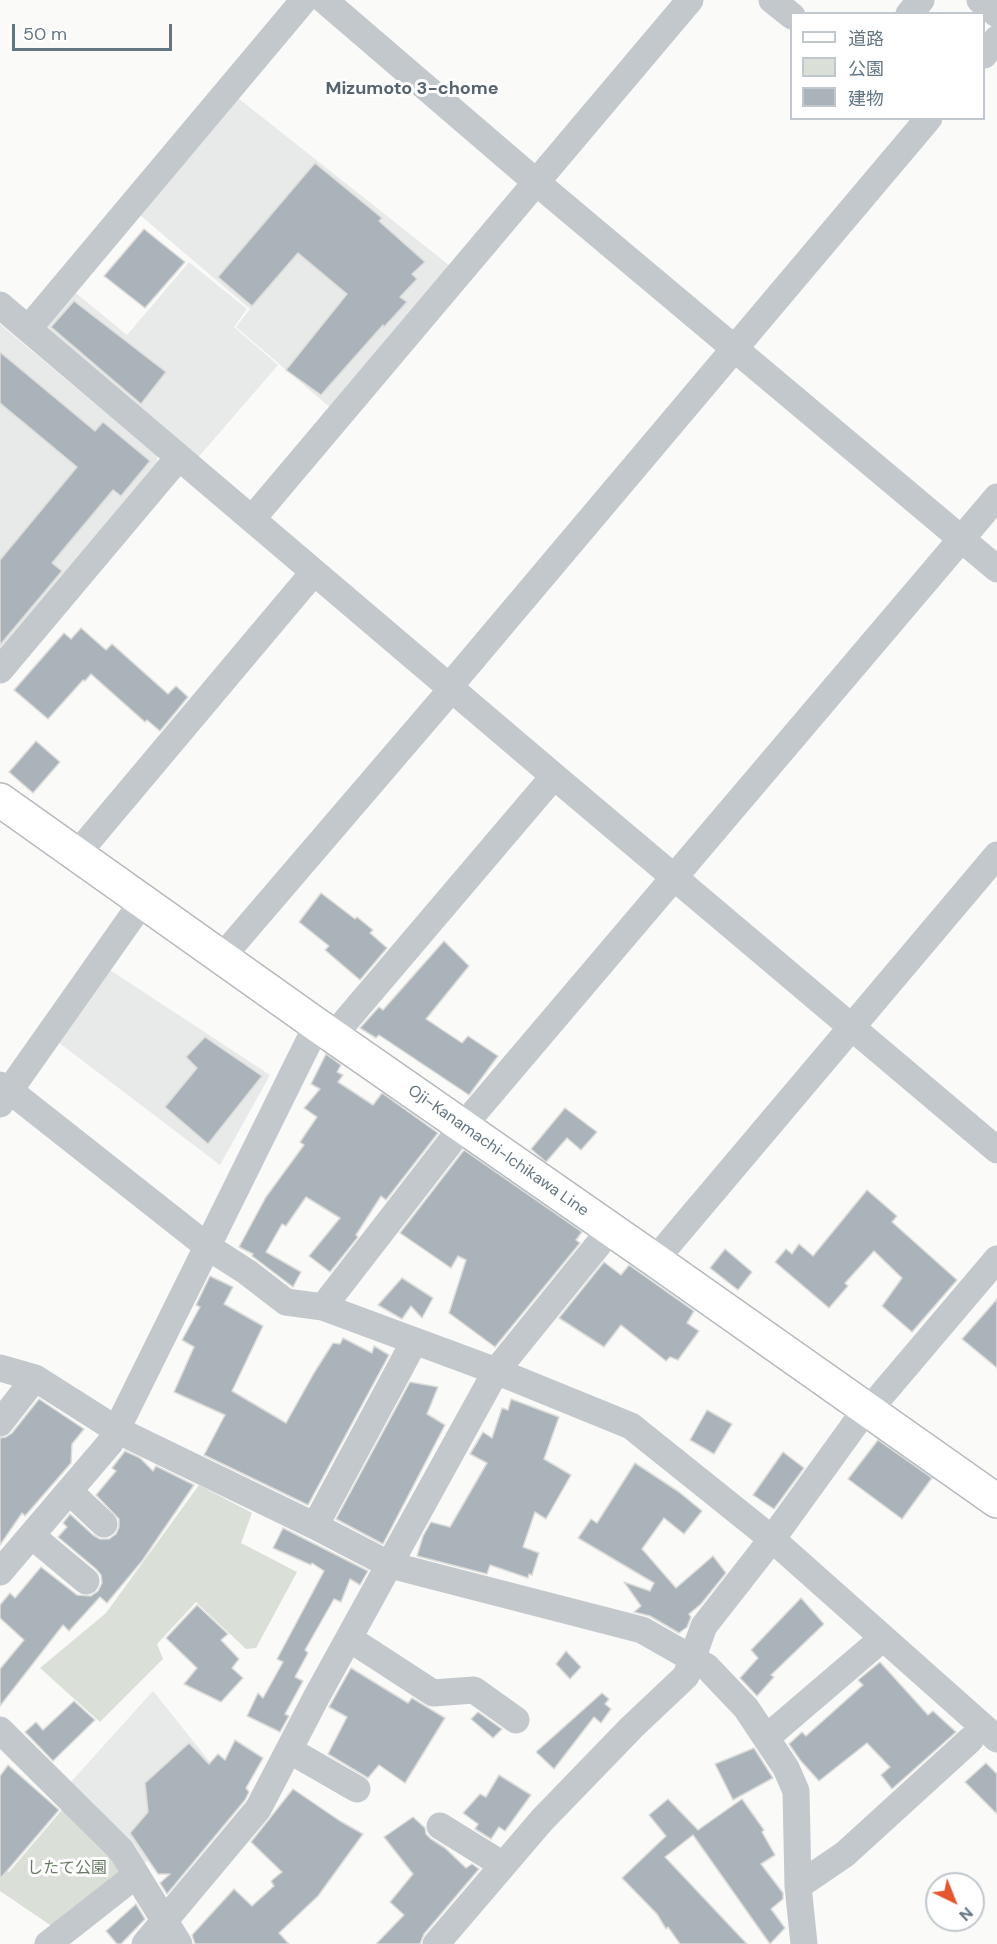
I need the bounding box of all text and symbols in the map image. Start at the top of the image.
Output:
scale bar [15,12,176,50]
legend [790,12,985,120]
text: 50 m [23,22,67,46]
text: 道路 [848,27,884,51]
text: 公園 [848,57,884,81]
district label: Mizumoto 3-chome [325,78,499,100]
text: 建物 [848,87,884,111]
street label: Oji-Kanamachi-Ichikawa Line [404,1081,592,1221]
park label: したて公園 [27,1859,107,1879]
north arrow [925,1872,985,1932]
text: N [955,1902,978,1926]

